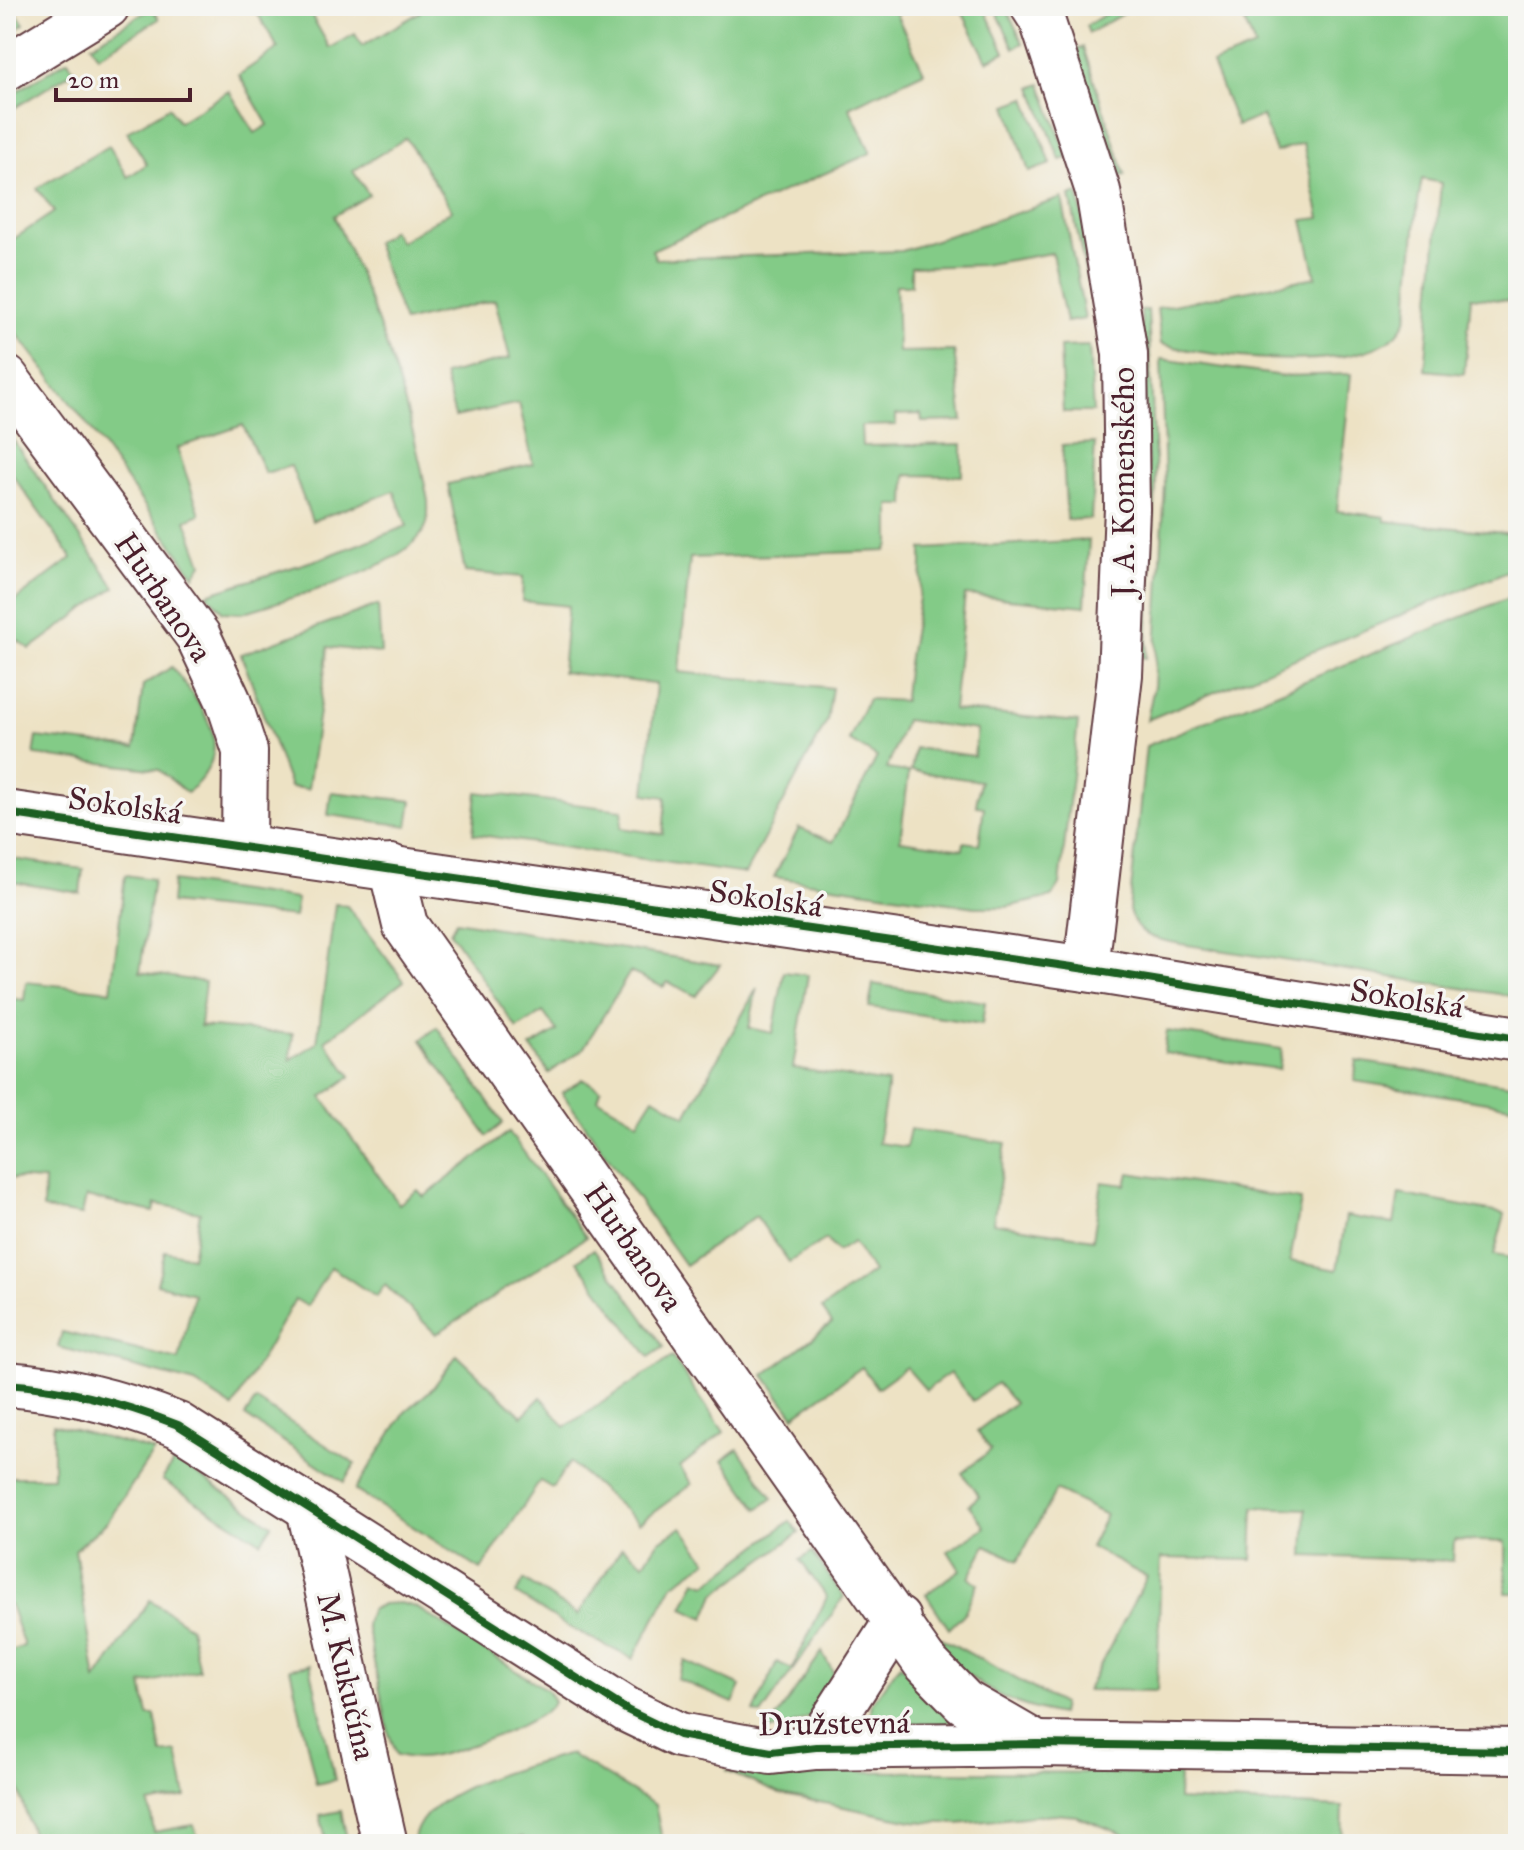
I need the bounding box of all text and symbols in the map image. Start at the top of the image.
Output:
scale bar [56,52,190,102]
text: 20 m [68,65,119,95]
street label: J. A. Komenského [1104,367,1143,600]
street label: Hurbanova [106,525,221,670]
street label: Sokolská [66,778,185,833]
street label: Sokolská [707,871,826,926]
street label: Sokolská [1348,970,1467,1027]
street label: Hurbanova [575,1176,692,1319]
street label: M. Kukučína [308,1589,385,1764]
street label: Družstevná [758,1703,911,1744]

